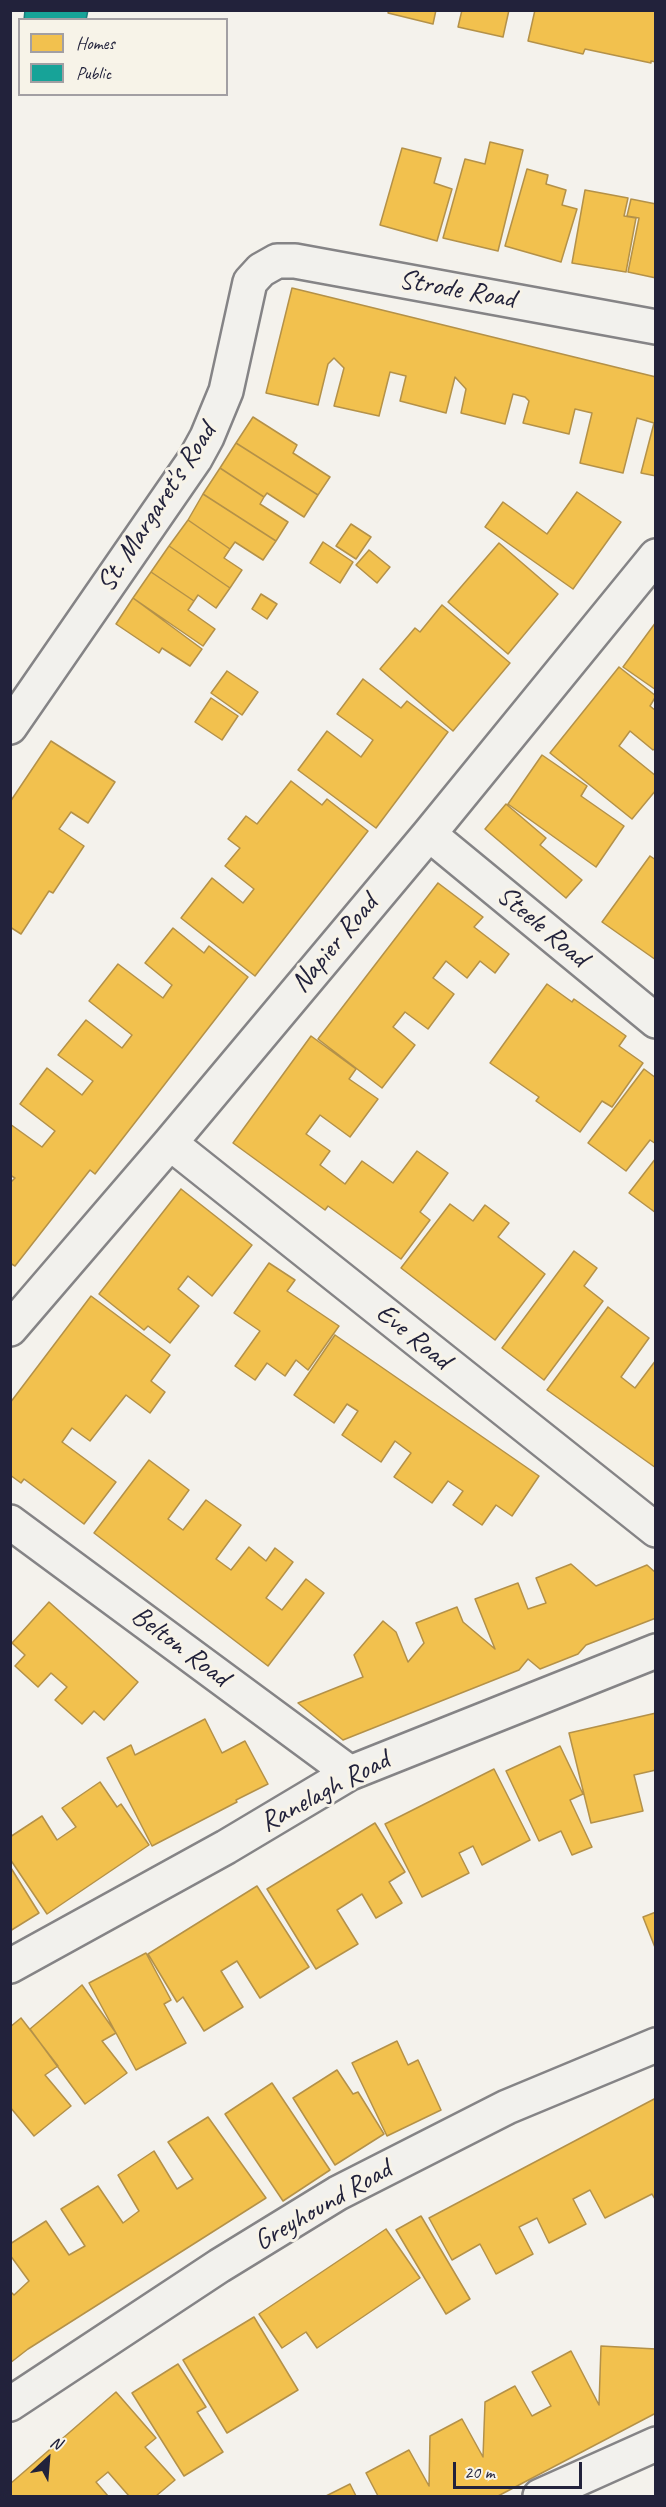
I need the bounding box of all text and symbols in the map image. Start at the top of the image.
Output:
legend [18,18,228,96]
text: Homes [76,32,115,54]
text: Public [76,62,111,84]
street label: Strode Road [396,263,518,317]
street label: St. Margaret's Road [90,417,224,599]
street label: Steele Road [489,879,595,975]
street label: Napier Road [284,888,386,1000]
street label: Eve Road [369,1297,457,1377]
street label: Belton Road [124,1599,236,1695]
street label: Ranelagh Road [255,1744,395,1840]
street label: Greyhound Road [249,2153,397,2259]
north arrow [18,2429,78,2489]
text: N [47,2432,65,2454]
scale bar [456,2450,585,2488]
text: 20 m [464,2461,495,2483]

